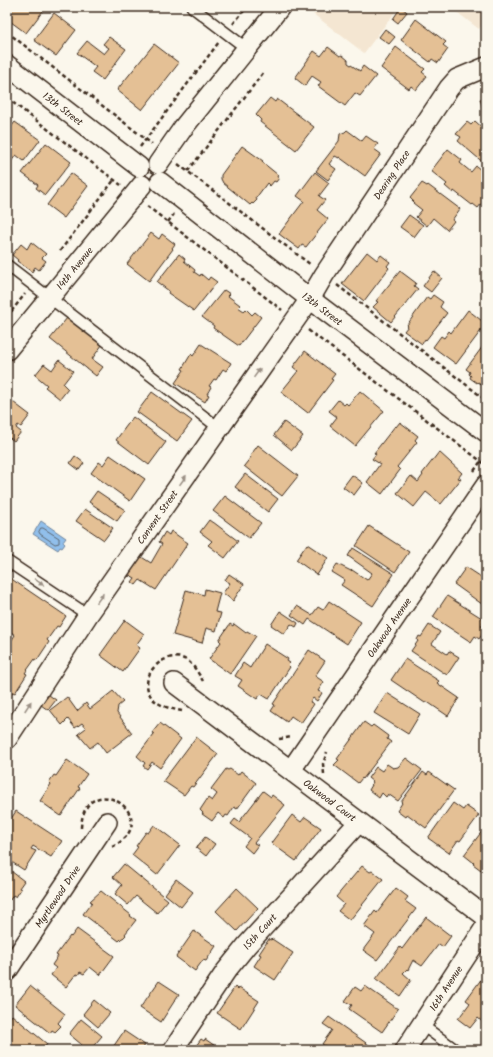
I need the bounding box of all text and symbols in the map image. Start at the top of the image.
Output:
street label: 13th Street [39,88,86,130]
street label: Dearing Place [370,146,415,203]
street label: 14th Avenue [52,243,98,294]
street label: 13th Street [298,289,346,330]
one-way arrow [253,368,261,378]
one-way arrow [179,474,187,485]
street label: Convent Street [133,487,183,548]
one-way arrow [33,579,45,586]
one-way arrow [96,592,104,603]
street label: Oakwood Avenue [363,594,416,661]
one-way arrow [25,700,32,712]
street label: Oakwood Court [299,776,359,826]
street label: Myrtlewood Drive [31,862,85,931]
street label: 15th Court [239,910,281,954]
street label: 16th Avenue [426,962,467,1015]

